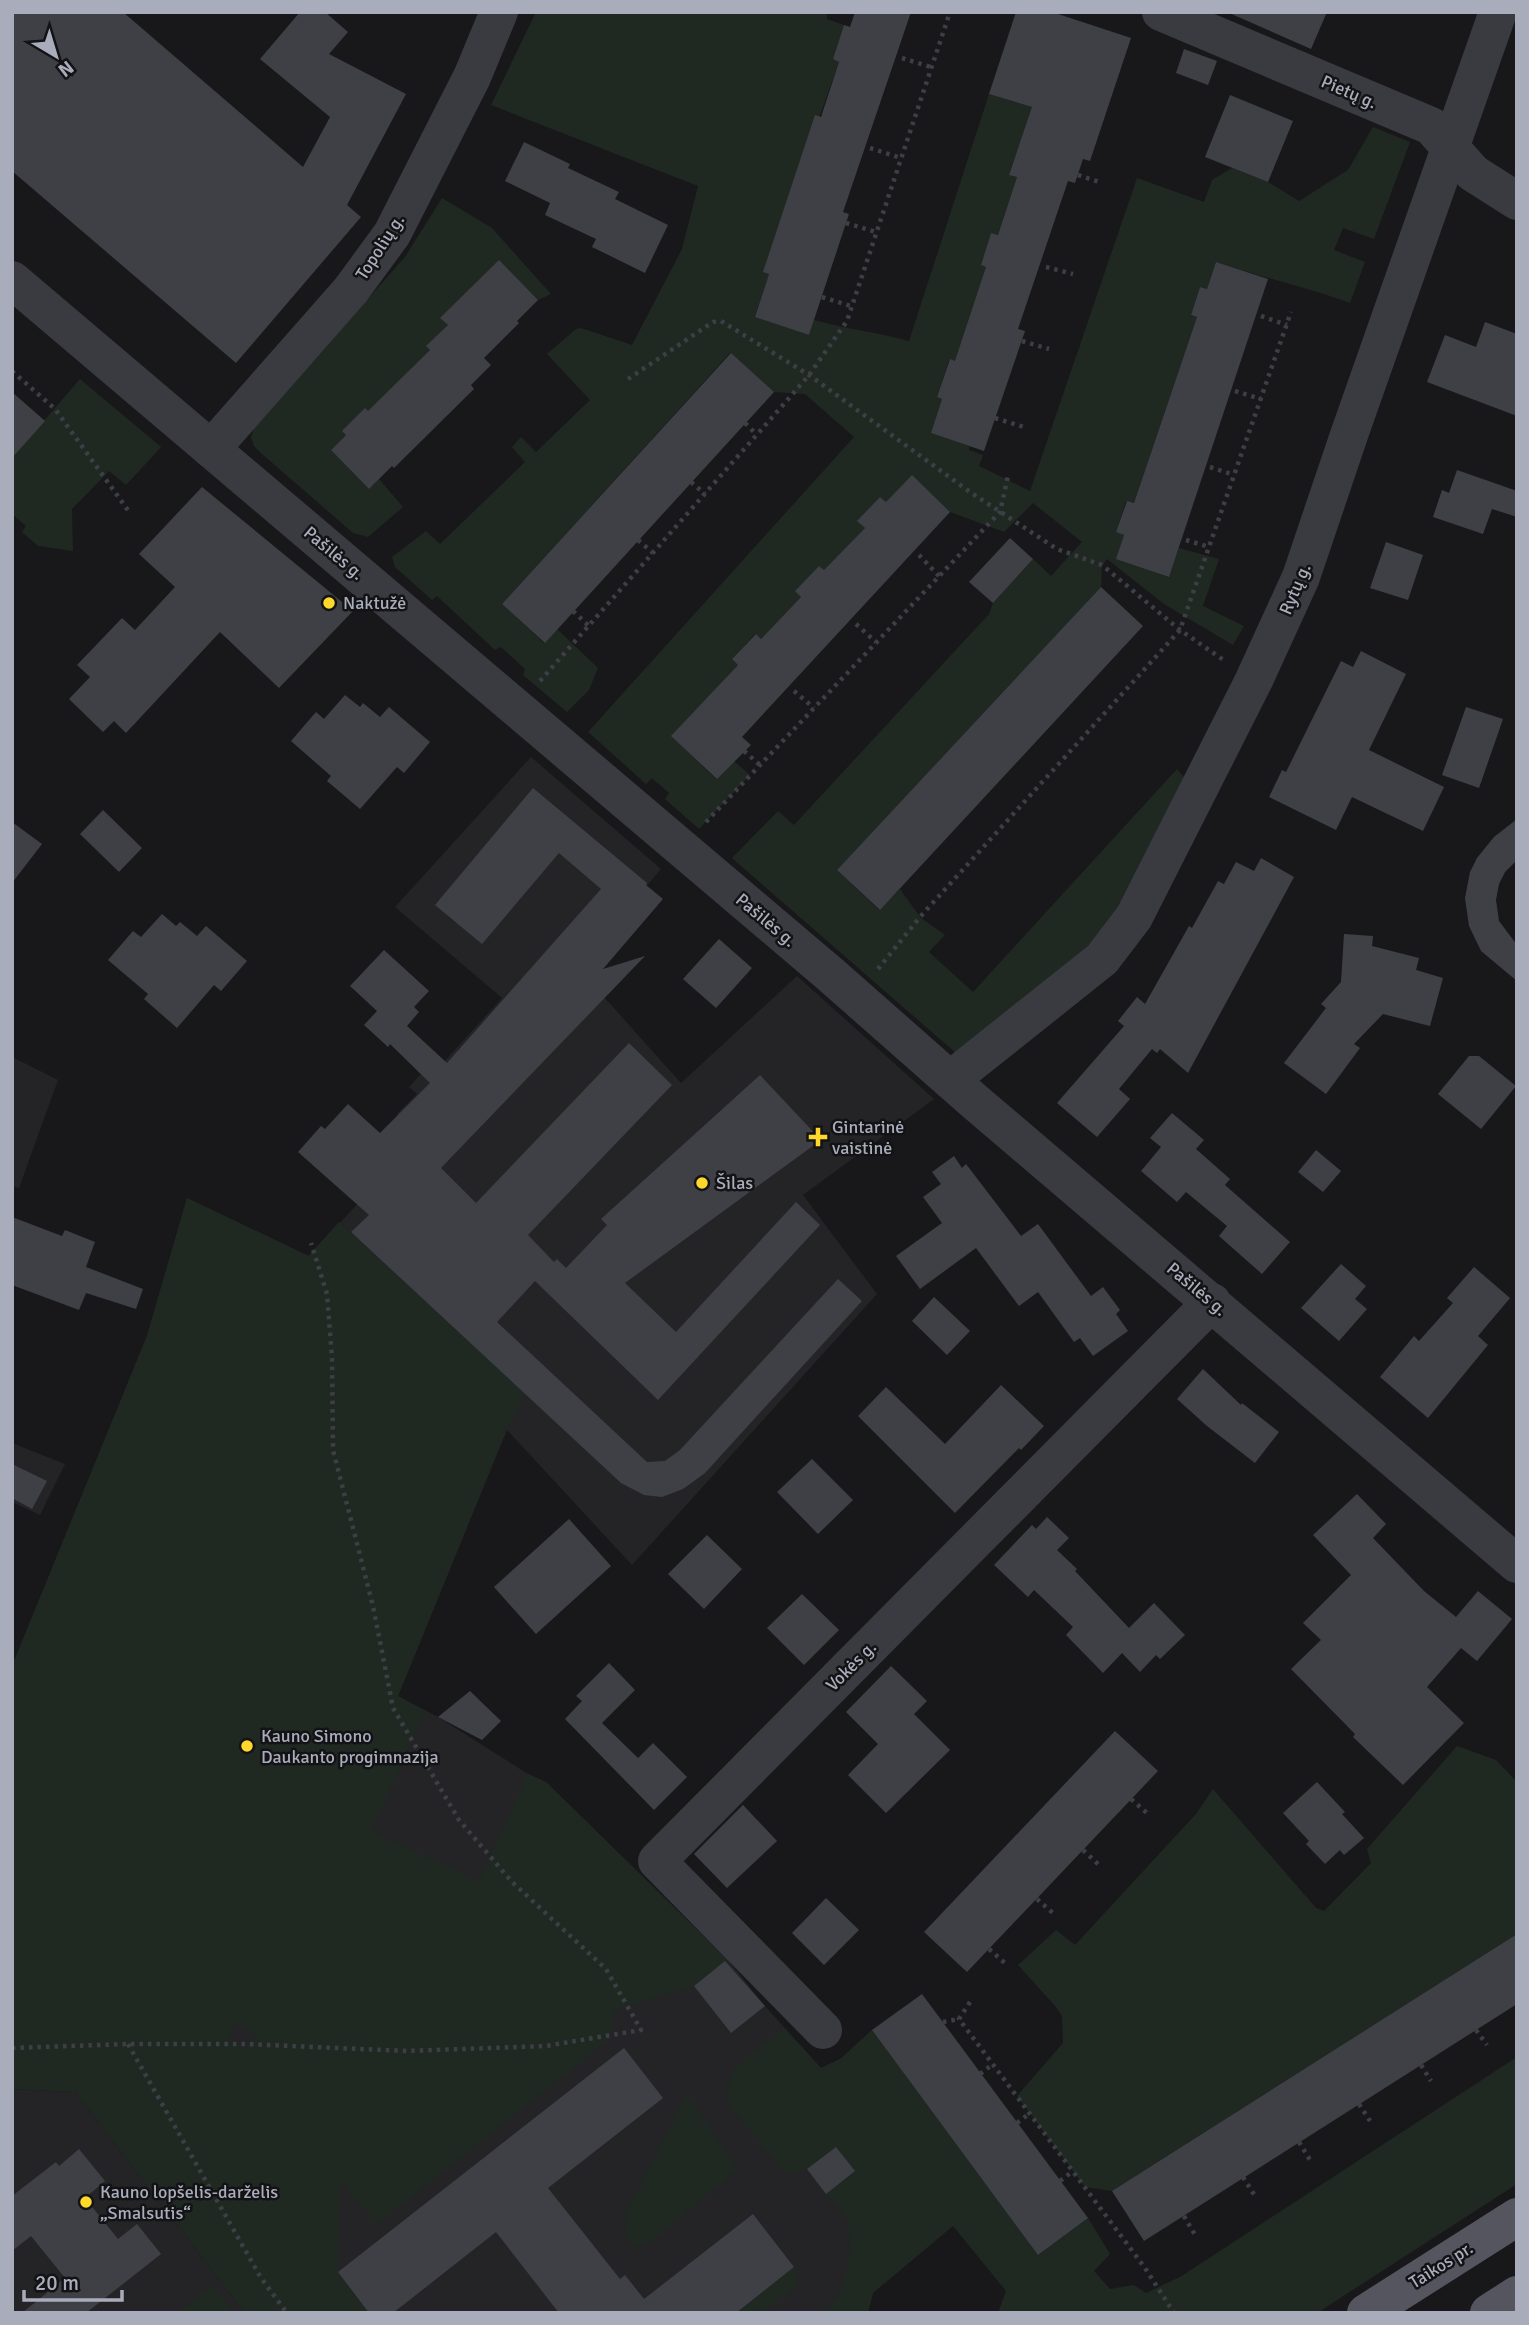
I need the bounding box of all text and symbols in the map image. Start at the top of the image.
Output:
north arrow [21,21,91,91]
text: N [53,55,78,82]
street label: Pietų g. [1318,70,1380,114]
street label: Topolių g. [351,210,409,284]
street label: Pašilės g. [299,521,369,585]
street label: Rytų g. [1274,560,1316,618]
place label: Naktužė [343,592,406,614]
marker: Naktužė [321,595,337,611]
street label: Pašilės g. [731,888,801,952]
place label: Gintarinė vaistinė [832,1116,904,1159]
marker: Gintarinė vaistinė [810,1129,826,1145]
place label: Šilas [716,1172,753,1194]
marker: Šilas [694,1175,710,1191]
street label: Pašilės g. [1162,1257,1232,1321]
street label: Vokės g. [821,1636,881,1696]
place label: Kauno Simono Daukanto progimnazija [261,1725,439,1768]
marker: Kauno Simono Daukanto progimnazija [239,1738,255,1754]
place label: Kauno lopšelis-darželis „Smalsutis“ [100,2181,278,2224]
marker: Kauno lopšelis-darželis „Smalsutis“ [78,2194,94,2210]
street label: Taikos pr. [1405,2237,1477,2293]
scale bar [24,2258,122,2302]
text: 20 m [35,2270,79,2296]

